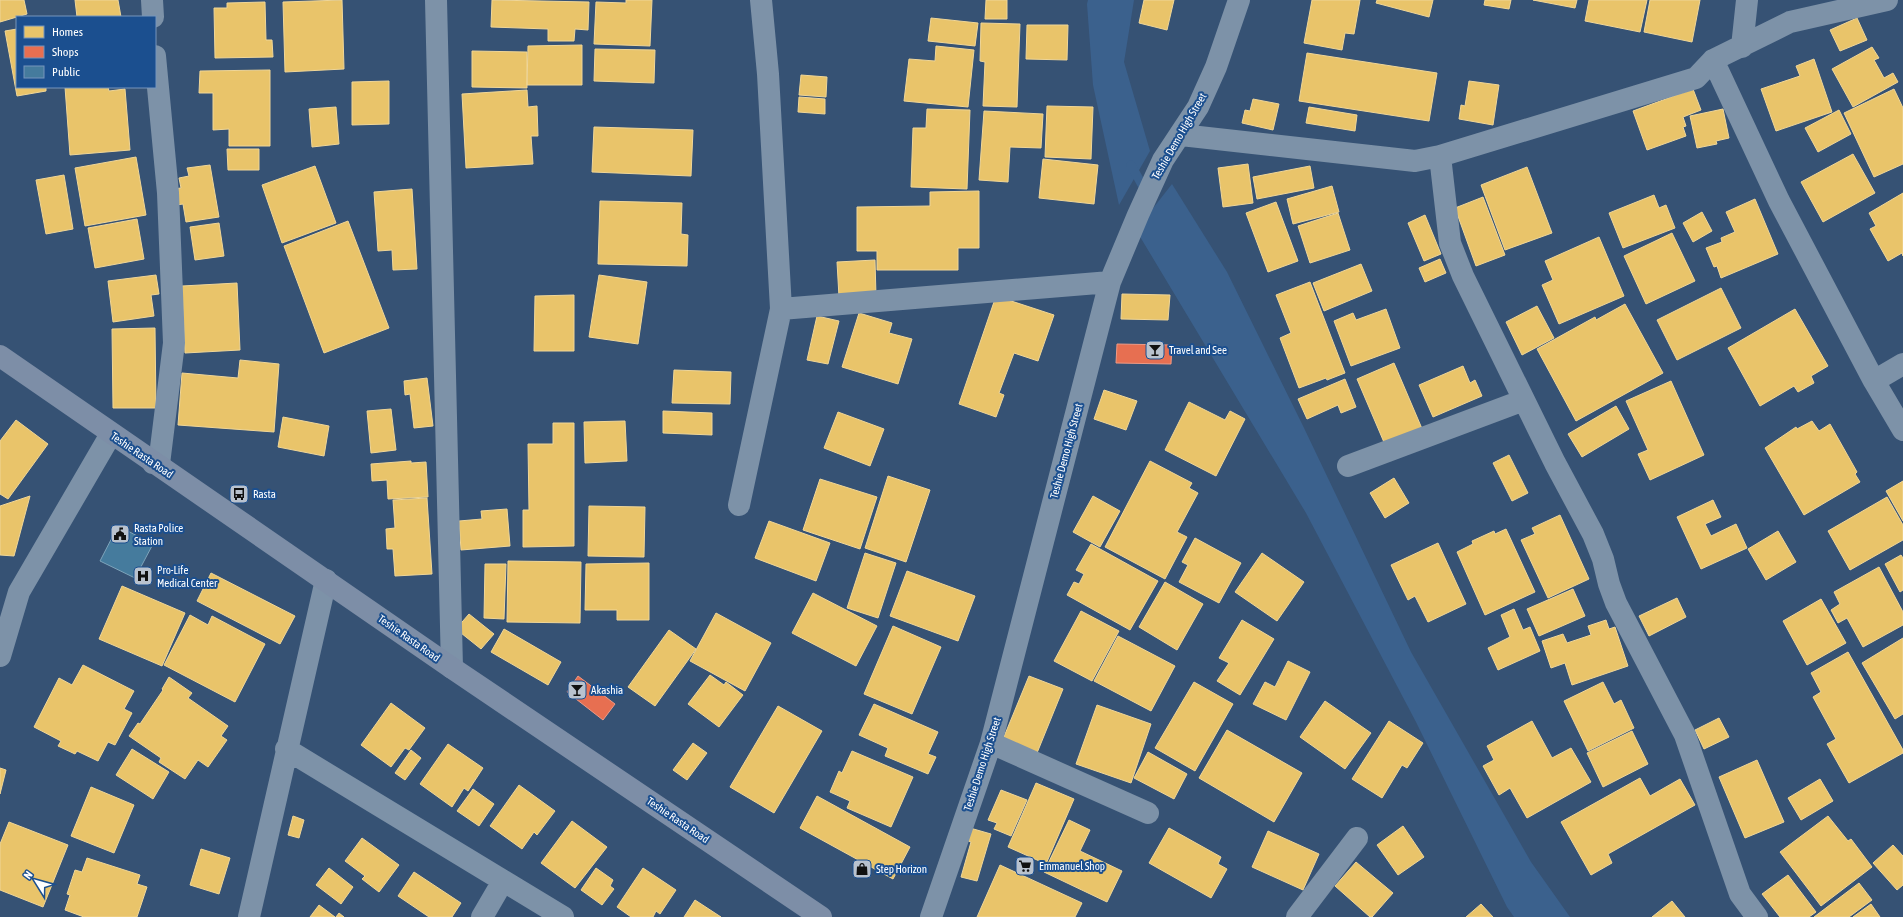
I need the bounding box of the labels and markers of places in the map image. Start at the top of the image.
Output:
bar icon: Travel and See [1144,339,1166,361]
place label: Travel and See [1169,344,1227,356]
bus stop icon: Rasta [228,483,250,505]
place label: Rasta [253,488,276,500]
place label: Rasta Police Station [134,522,183,547]
public building icon: Rasta Police Station [109,523,131,545]
place label: Pro-Life Medical Center [157,564,218,589]
hospital icon: Pro-Life Medical Center [132,565,154,587]
bar icon: Akashia [566,679,588,701]
place label: Akashia [591,684,623,696]
supermarket icon: Emmanuel Shop [1014,855,1036,877]
shop icon: Step Horizon [851,858,873,880]
place label: Emmanuel Shop [1039,860,1105,872]
place label: Step Horizon [876,863,927,875]

